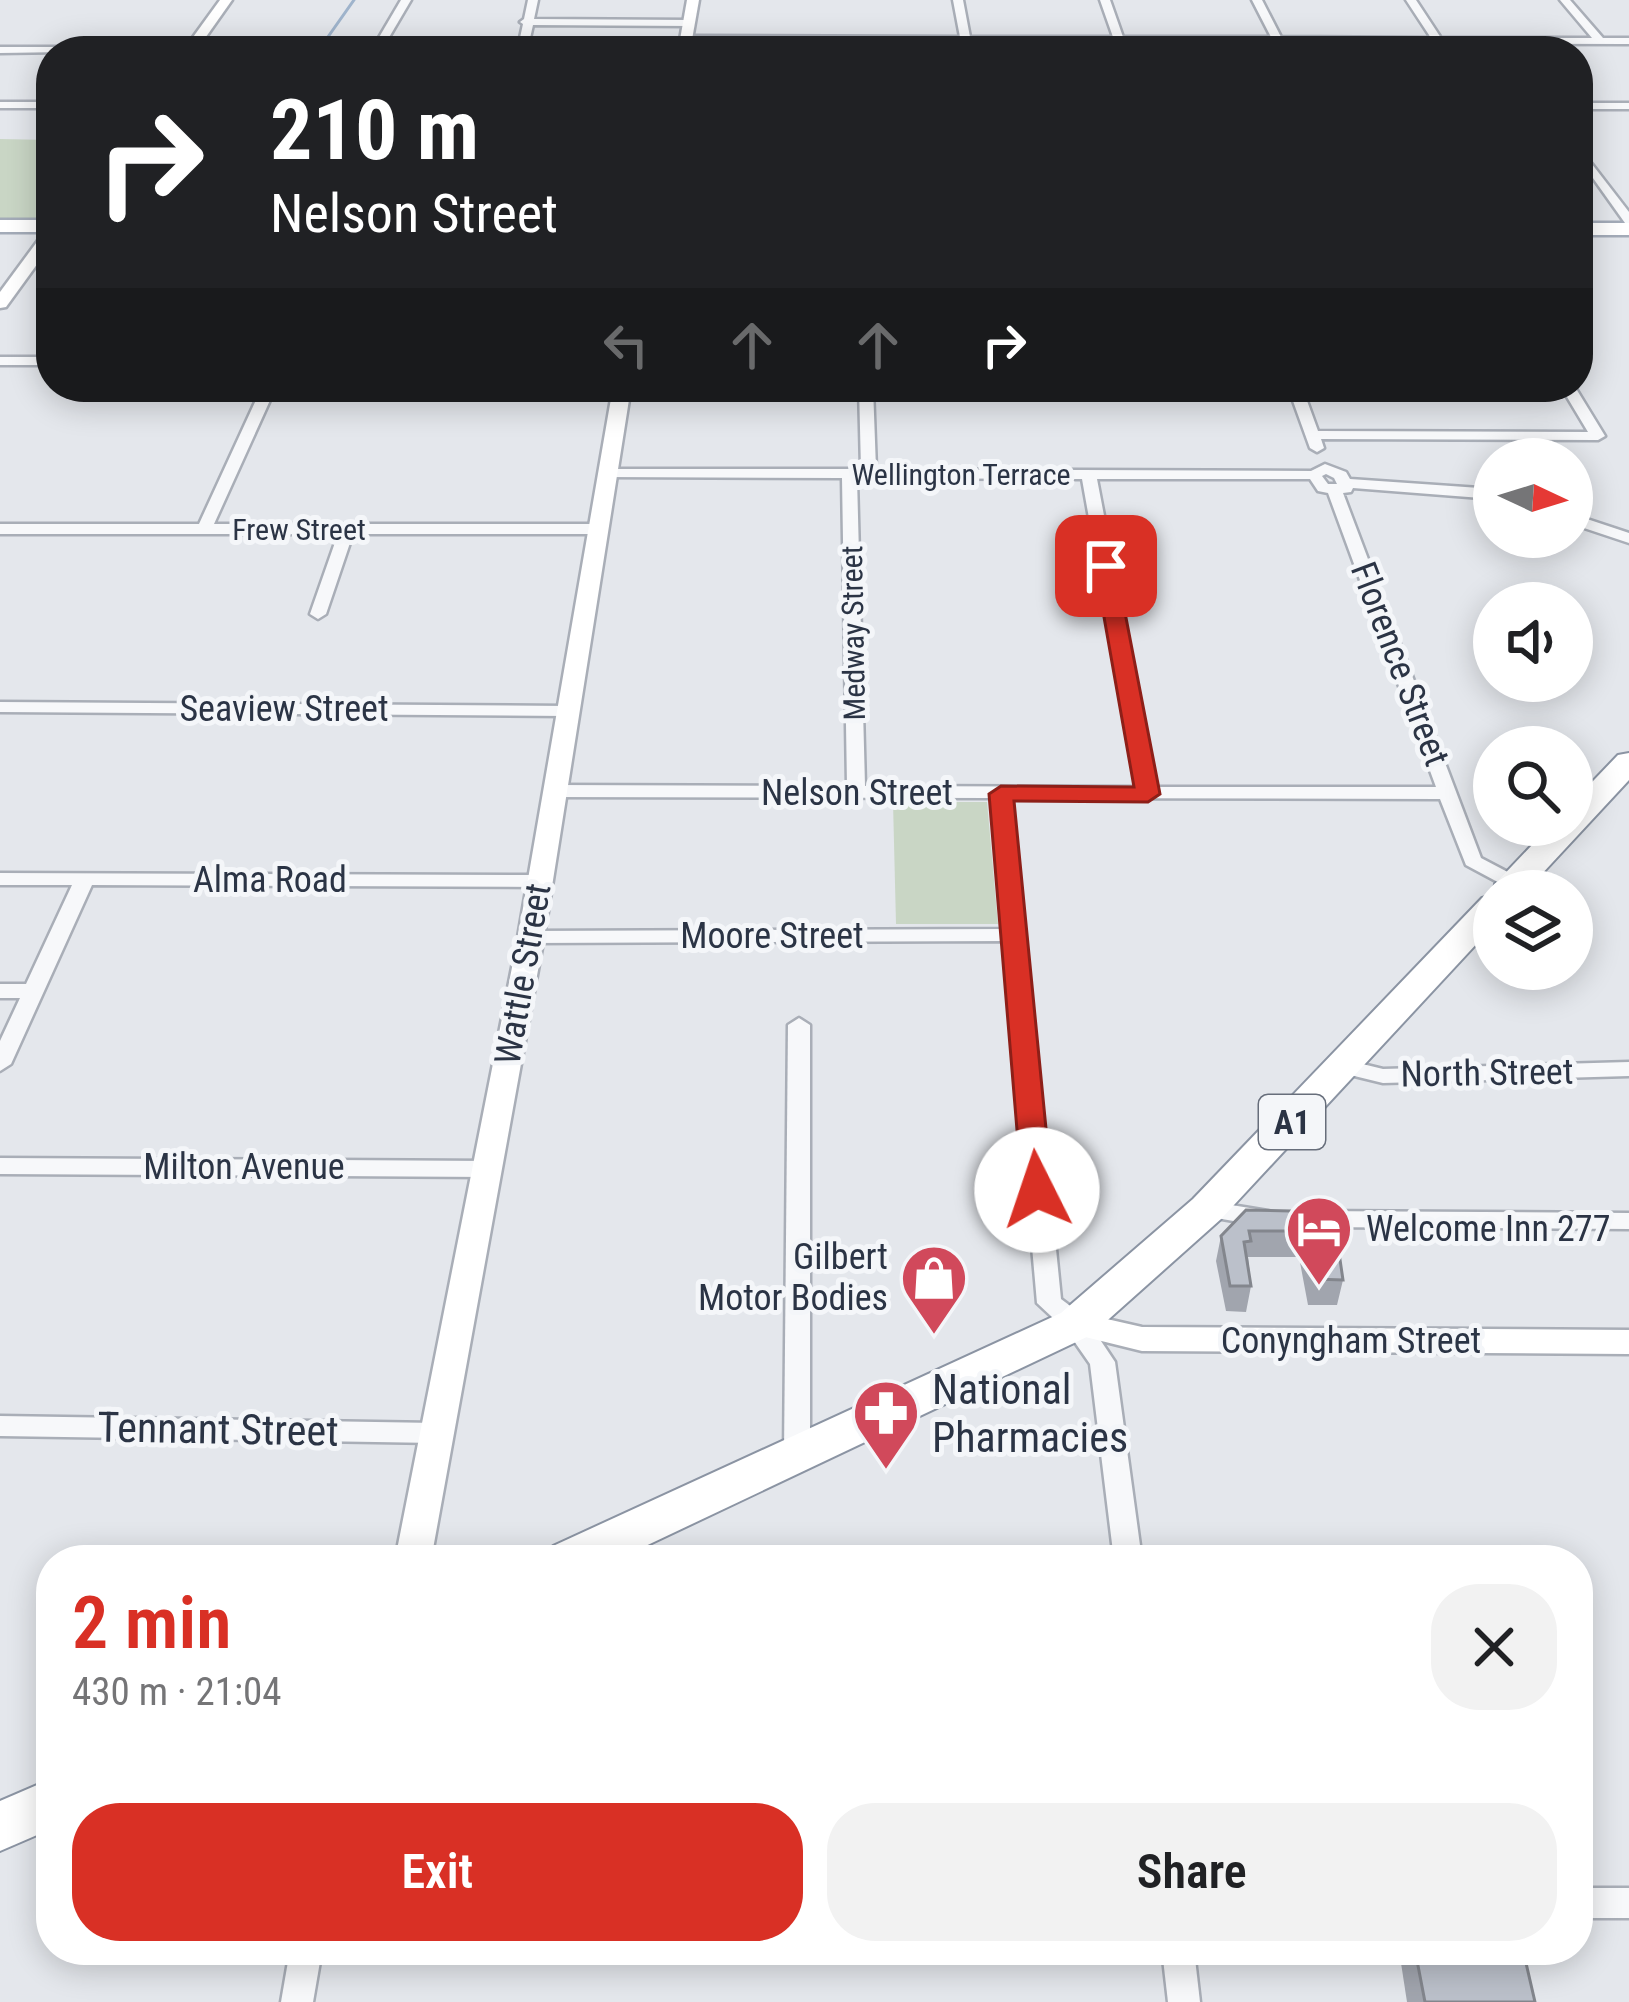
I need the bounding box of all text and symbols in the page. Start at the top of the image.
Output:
text: 210 m [270,81,479,180]
icon: right [72,84,228,240]
text: Nelson Street [270,182,558,245]
icon: left [593,312,659,378]
icon: ahead [719,312,785,378]
icon: ahead [845,312,911,378]
icon: right [971,312,1037,378]
north arrow [1473,438,1593,558]
map controls [1473,438,1593,990]
street label: Wellington Terrace [851,457,1071,492]
street label: Frew Street [232,512,366,547]
pin [1055,515,1157,617]
icon: arrive [1073,533,1139,599]
street label: Medway Street [834,545,872,721]
street label: Florence Street [1342,556,1458,772]
button: sound [1473,582,1593,702]
street label: Seaview Street [179,688,389,730]
button: search [1473,726,1593,846]
street label: Nelson Street [761,772,953,814]
street label: Alma Road [193,859,347,901]
button: layers [1473,870,1593,990]
street label: Wattle Street [486,880,560,1068]
street label: Moore Street [680,915,864,957]
street label: North Street [1400,1050,1574,1096]
road number: A1 [1259,1095,1325,1149]
position arrow [974,1127,1100,1253]
street label: Milton Avenue [143,1146,345,1188]
hotel icon: Welcome Inn 277 [1284,1194,1354,1288]
place label: Welcome Inn 277 [1366,1208,1610,1250]
place label: Gilbert Motor Bodies [698,1236,888,1319]
shop icon: Gilbert Motor Bodies [899,1243,969,1337]
street label: Conyngham Street [1221,1320,1481,1362]
place label: National Pharmacies [932,1365,1128,1462]
pharmacy icon: National Pharmacies [851,1378,921,1472]
street label: Tennant Street [97,1402,339,1456]
text: 2 min [72,1581,231,1666]
button: close [1431,1584,1557,1710]
text: 430 m · 21:04 [72,1669,282,1715]
button: Exit [72,1803,803,1941]
button: Share [827,1803,1557,1941]

